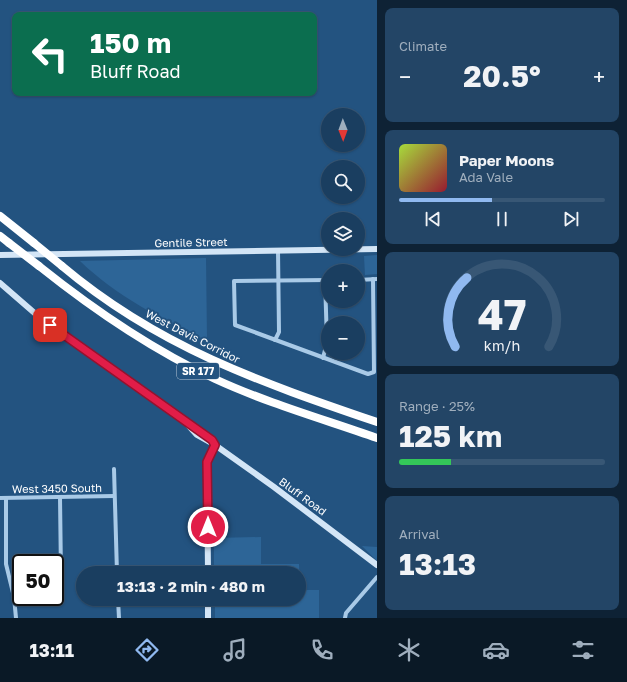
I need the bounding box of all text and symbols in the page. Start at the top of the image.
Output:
text: 150 m [90,26,171,59]
icon: left [24,28,76,80]
text: Climate [399,38,447,54]
text: 20.5° [463,58,541,94]
text: Bluff Road [90,60,181,82]
text: − [399,63,411,90]
text: + [593,63,605,90]
north arrow [321,108,365,152]
map controls [321,108,365,360]
text: Paper Moons [459,151,554,169]
button: search [321,160,365,204]
text: Ada Vale [459,169,513,185]
icon: previous [422,208,444,230]
icon: pause [491,208,513,230]
icon: next [560,208,582,230]
button: layers [321,212,365,256]
street label: Gentile Street [154,235,228,249]
button: + [321,264,365,308]
text: 47 [478,289,526,339]
street label: West Davis Corridor [144,307,243,366]
pin [33,308,67,342]
icon: arrive [39,314,61,336]
button: − [321,316,365,360]
text: km/h [484,337,520,354]
road number: SR 177 [177,363,219,379]
text: Range · 25% [399,398,475,414]
text: 125 km [399,418,502,454]
street label: Bluff Road [277,474,329,518]
street label: West 3450 South [12,481,102,495]
position arrow [187,506,229,548]
text: Arrival [399,526,440,542]
text: 13:13 [399,546,476,582]
speed limit sign: 50 [12,554,64,606]
text: 13:13 · 2 min · 480 m [117,577,265,595]
icon: directions [133,636,161,664]
icon: music [221,636,249,664]
icon: phone [308,636,336,664]
icon: climate [395,636,423,664]
icon: car [482,636,510,664]
icon: filters [569,636,597,664]
text: 13:11 [30,639,74,661]

